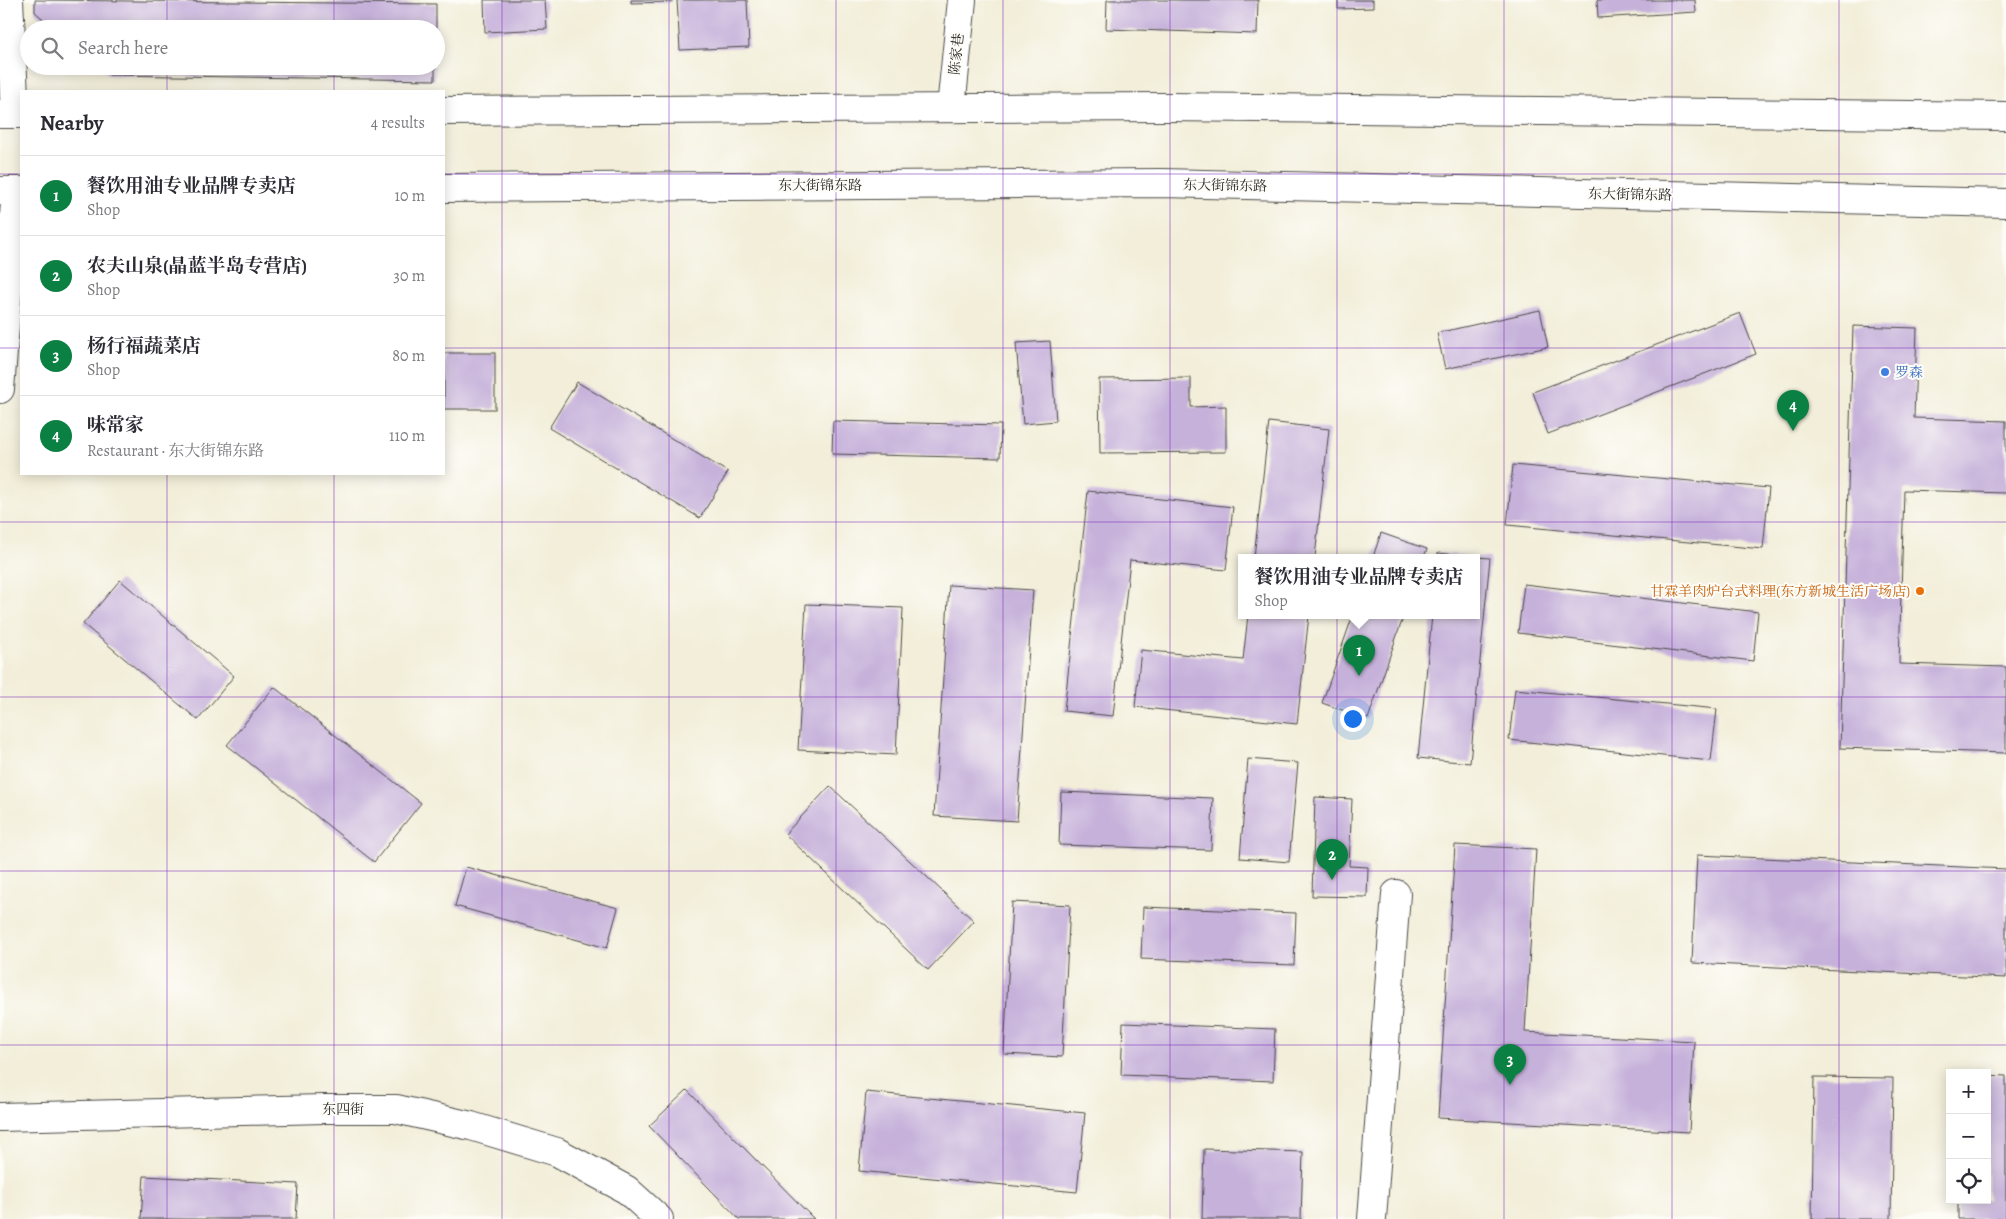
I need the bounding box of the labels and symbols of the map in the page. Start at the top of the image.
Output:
street label: 陈家巷 [945,32,968,76]
street label: 东大街锦东路 [1183,175,1267,196]
street label: 东大街锦东路 [778,176,862,195]
street label: 东大街锦东路 [1588,184,1672,205]
place label: 罗森 [1895,363,1923,382]
marker: 罗森 [1879,366,1891,378]
pin: 4 [1777,390,1809,431]
place label: 甘霖羊肉炉台式料理(东方新城生活广场店) [1650,582,1910,601]
marker: 甘霖羊肉炉台式料理(东方新城生活广场店) [1914,585,1926,597]
pin: 1 [1343,635,1375,676]
your location [1340,706,1366,732]
pin: 2 [1316,839,1348,880]
pin: 3 [1494,1044,1526,1085]
street label: 东四街 [322,1100,364,1119]

